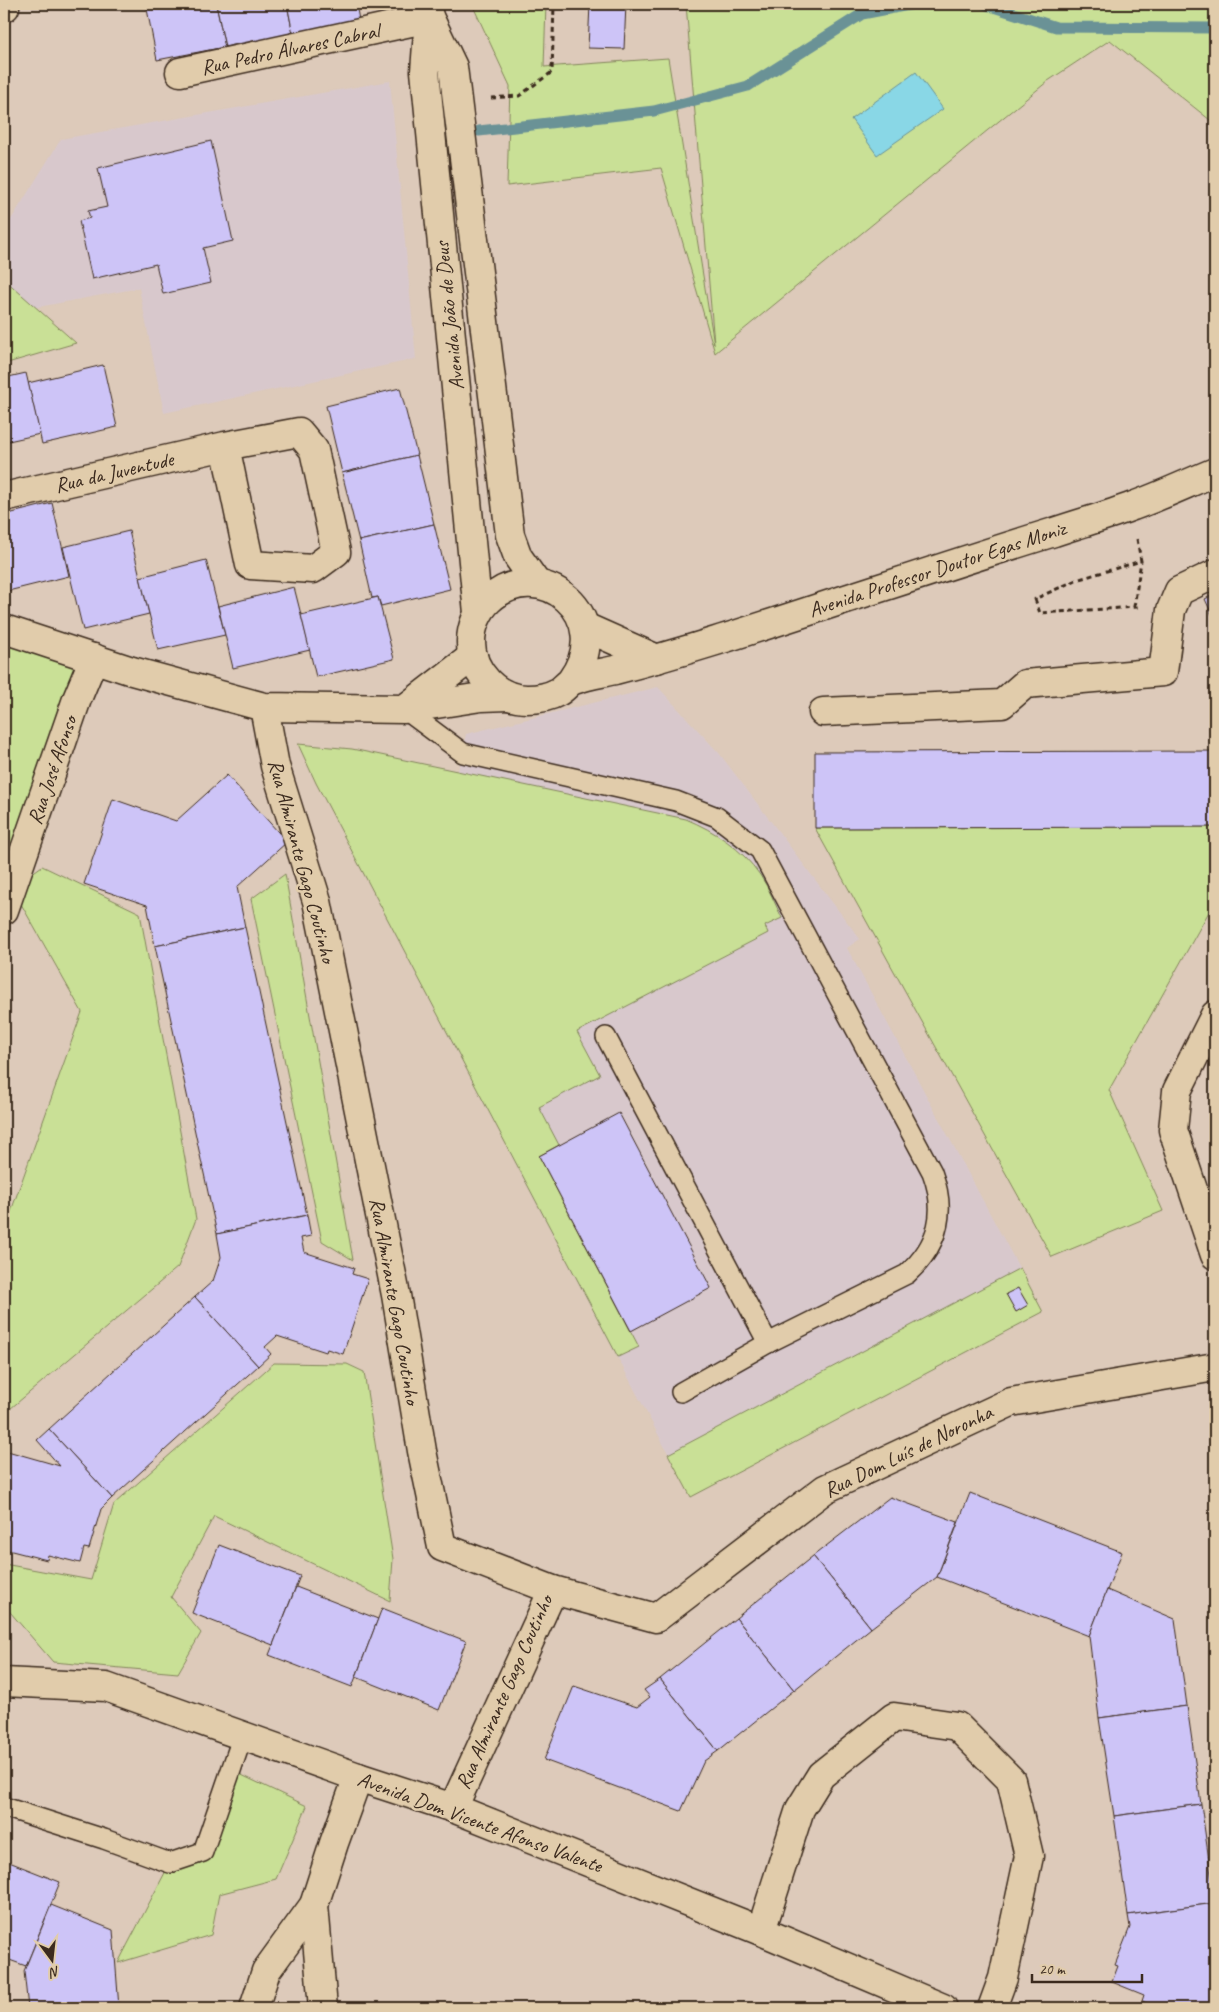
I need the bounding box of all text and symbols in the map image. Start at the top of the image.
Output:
street label: Rua Pedro Álvares Cabral [199,17,385,81]
street label: Avenida João de Deus [428,239,470,391]
street label: Rua da Juventude [52,445,178,498]
street label: Avenida Professor Doutor Egas Moniz [805,514,1071,623]
street label: Rua José Afonso [21,710,84,828]
street label: Rua Almirante Gago Coutinho [262,757,342,968]
street label: Rua Almirante Gago Coutinho [364,1196,426,1409]
street label: Rua Dom Luís de Noronha [819,1398,998,1503]
street label: Rua Almirante Gago Coutinho [450,1589,559,1793]
street label: Avenida Dom Vicente Afonso Valente [354,1766,607,1879]
north arrow [28,1934,78,1984]
scale bar [1032,1952,1142,1984]
text: 20 m [1039,1960,1066,1979]
text: N [47,1963,62,1982]

